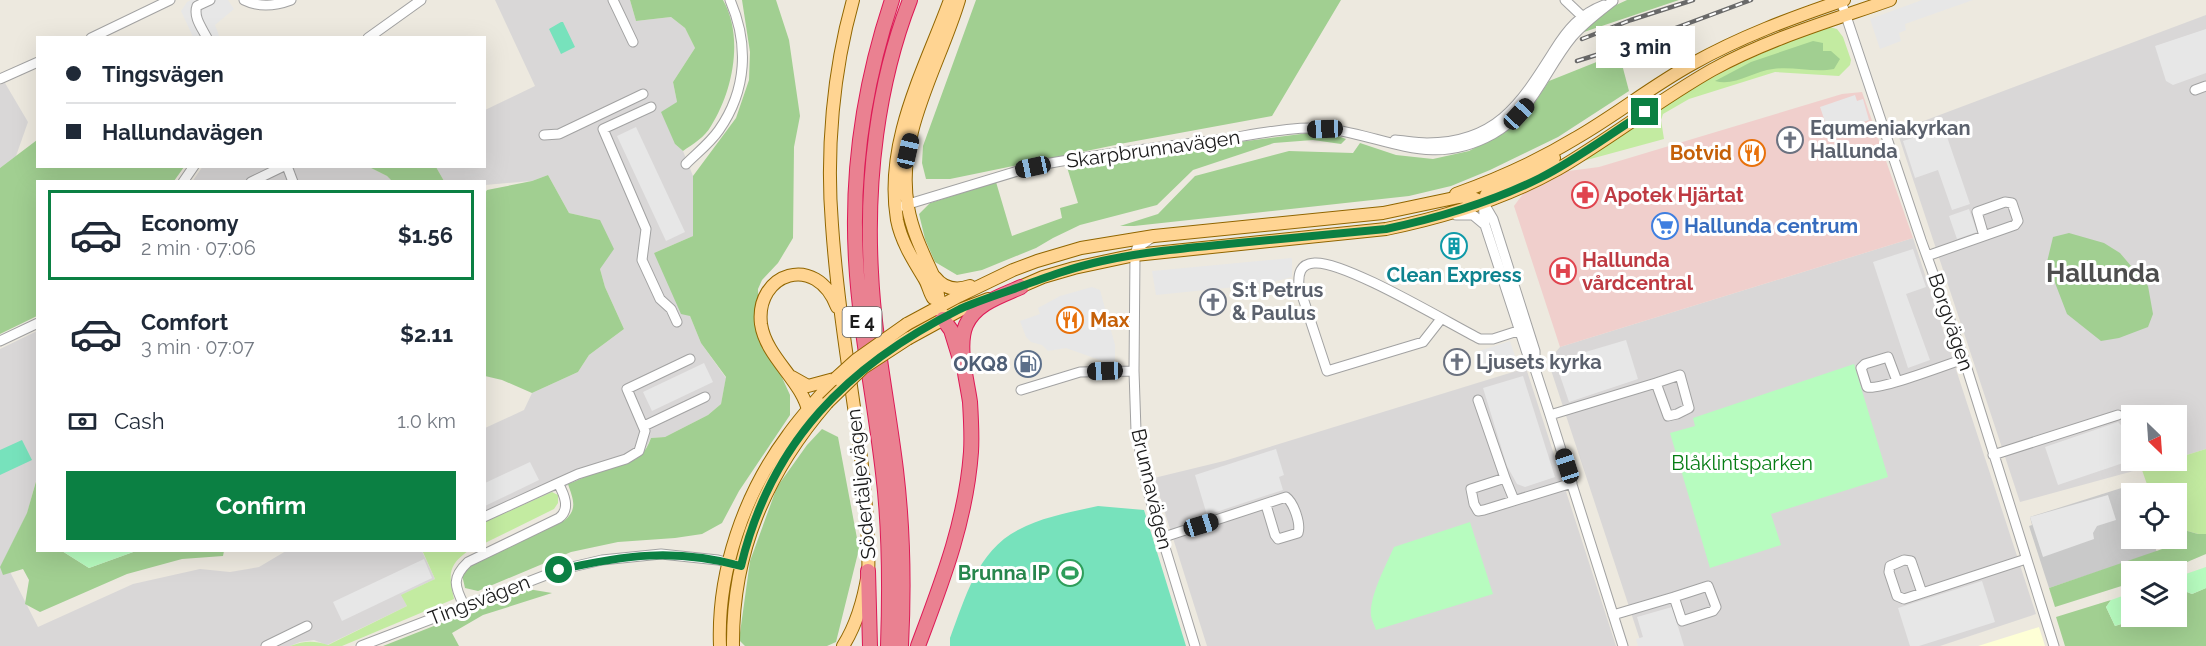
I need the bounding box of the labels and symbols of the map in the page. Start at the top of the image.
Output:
callout: 3 min [1596,25,1694,67]
car [1500,95,1538,133]
route end [1631,98,1658,125]
place label: Equmeniakyrkan Hallunda [1810,116,1971,163]
car [1307,119,1343,139]
street label: Skarpbrunnavägen [1065,125,1241,173]
church icon: Equmeniakyrkan Hallunda [1775,125,1805,155]
car [895,131,921,171]
restaurant icon: Botvid [1737,138,1767,168]
place label: Botvid [1670,141,1732,165]
car [1014,154,1052,180]
pharmacy icon: Apotek Hjärtat [1570,180,1600,210]
place label: Apotek Hjärtat [1604,183,1744,207]
supermarket icon: Hallunda centrum [1650,211,1680,241]
place label: Hallunda centrum [1684,214,1858,238]
building icon: Clean Express [1439,231,1469,261]
place label: Hallunda vårdcentral [1582,248,1694,295]
hospital icon: Hallunda vårdcentral [1548,256,1578,286]
district label: Hallunda [2046,258,2160,288]
place label: Clean Express [1386,263,1522,287]
street label: Borgvägen [1923,270,1979,374]
place label: S:t Petrus & Paulus [1232,278,1324,325]
church icon: S:t Petrus & Paulus [1198,287,1228,317]
restaurant icon: Max [1055,305,1085,335]
road number: E 4 [842,307,882,337]
place label: Max [1090,308,1130,332]
church icon: Ljusets kyrka [1442,347,1472,377]
fuel station icon: OKQ8 [1013,349,1043,379]
place label: Ljusets kyrka [1476,350,1602,374]
place label: OKQ8 [953,352,1008,376]
car [1087,361,1123,381]
north arrow [2121,405,2187,471]
street label: Södertäljevägen [841,408,881,560]
street label: Brunnavägen [1126,426,1178,552]
car [1553,446,1581,486]
park label: Blåklintsparken [1671,451,1813,475]
car [1181,511,1221,539]
route start [545,556,572,583]
sports icon: Brunna IP [1055,558,1085,588]
place label: Brunna IP [958,561,1051,585]
street label: Tingsvägen [425,570,533,630]

